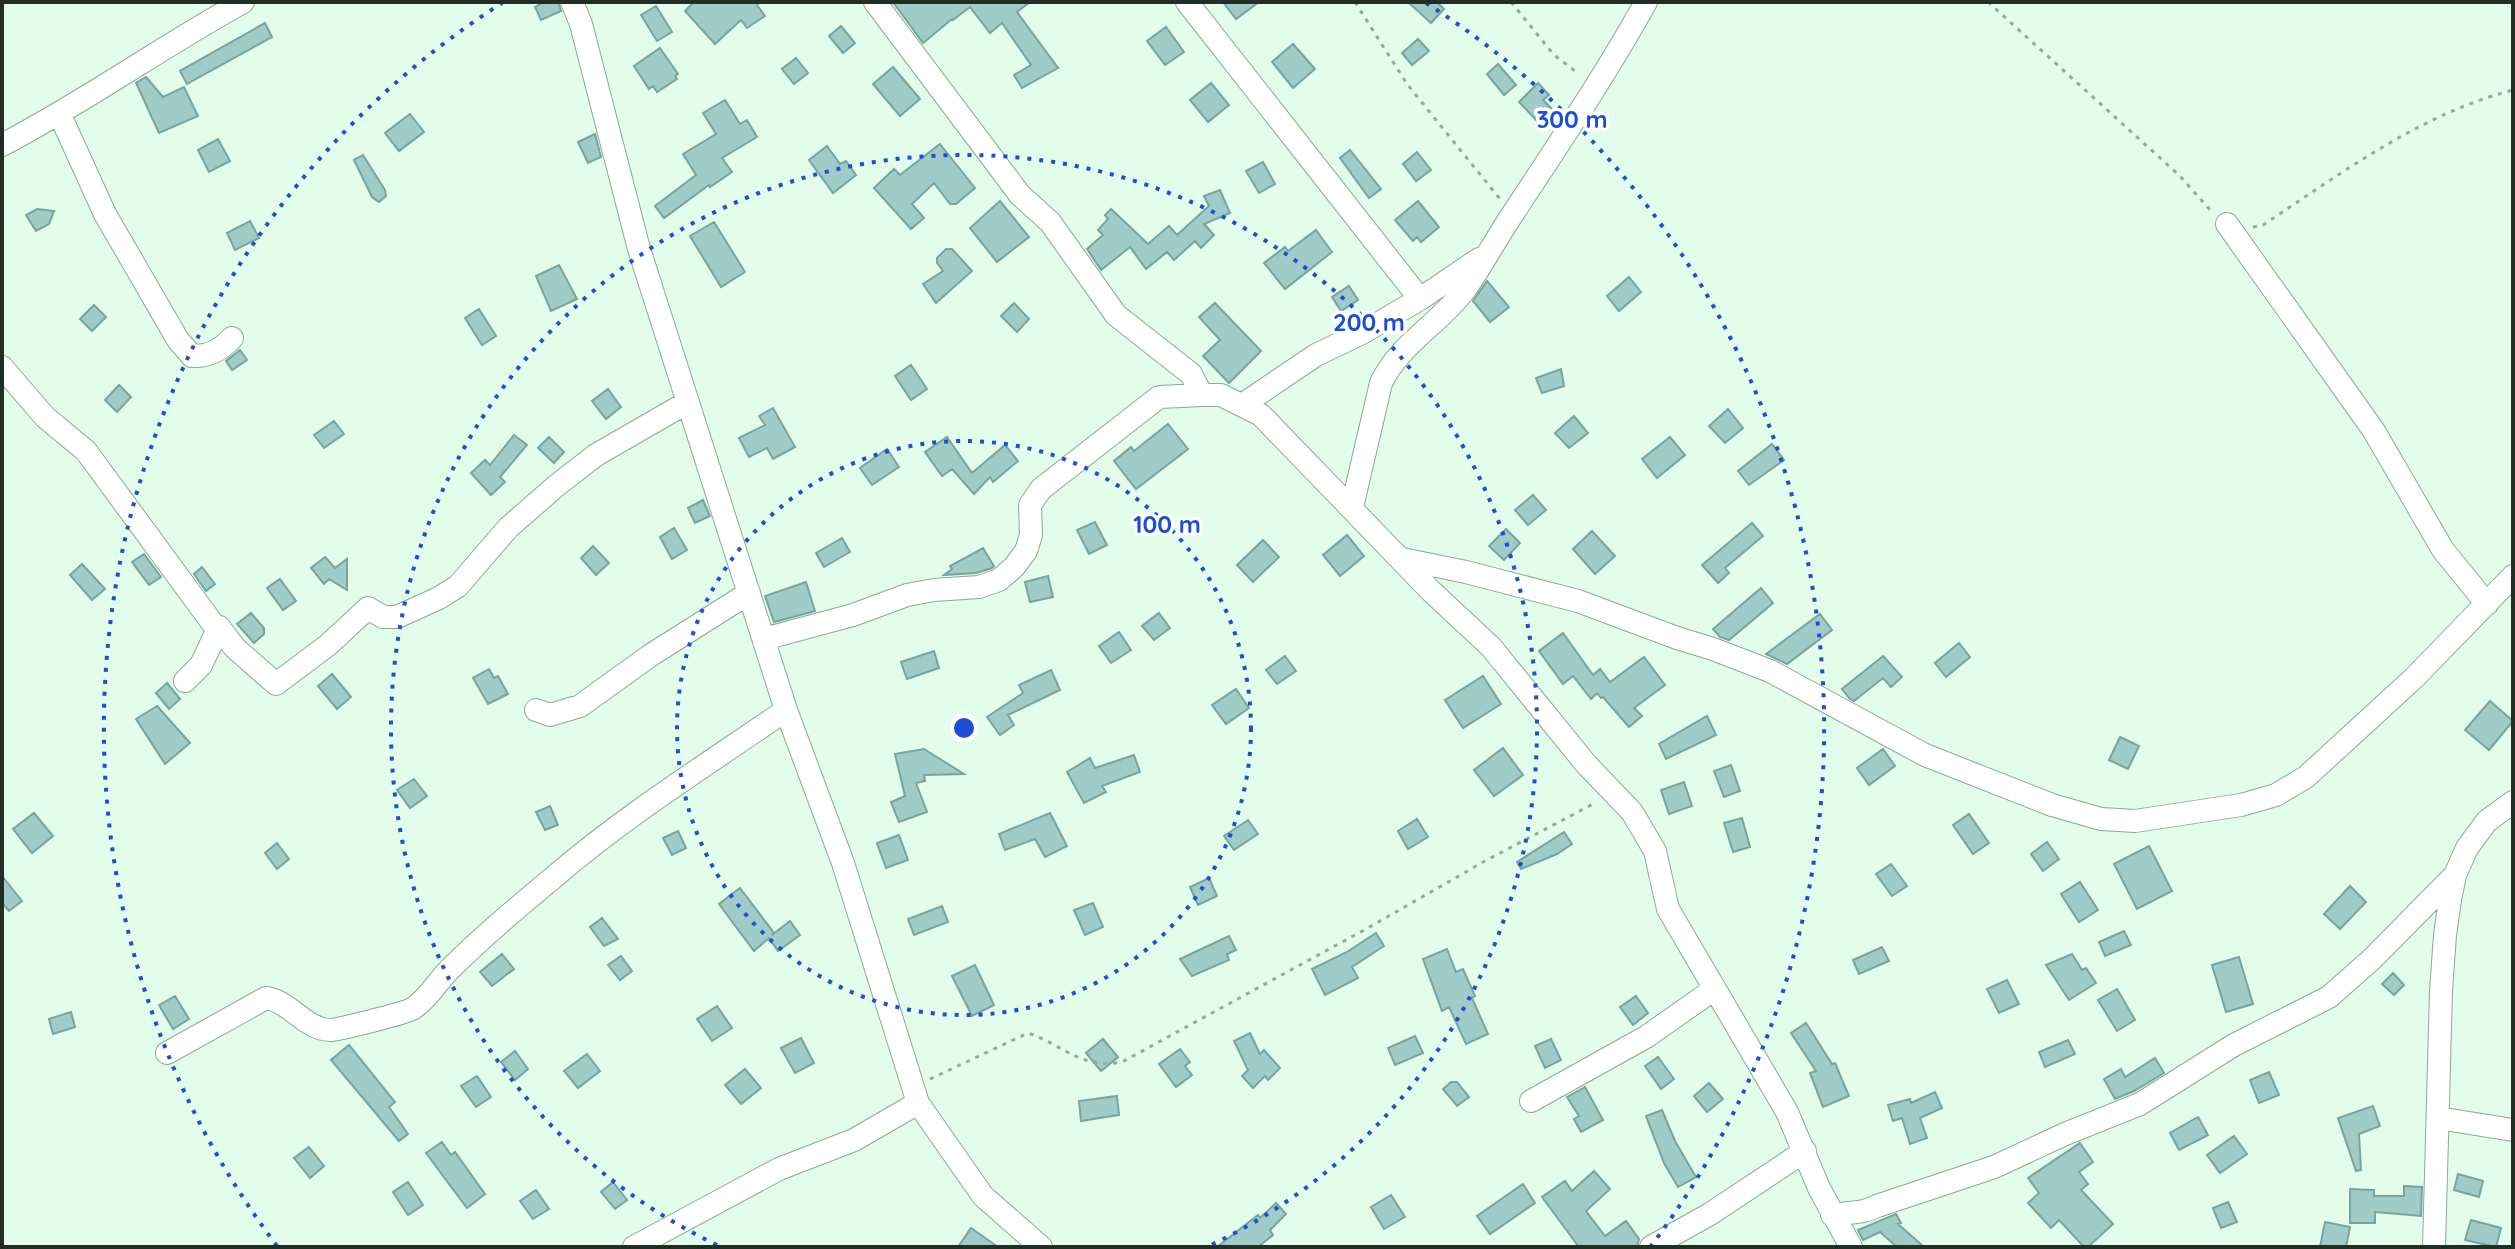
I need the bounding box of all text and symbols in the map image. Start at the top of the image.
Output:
text: 300 m [1536,104,1608,134]
text: 200 m [1333,307,1405,337]
text: 100 m [1133,509,1201,539]
centre of rings [950,714,978,742]

